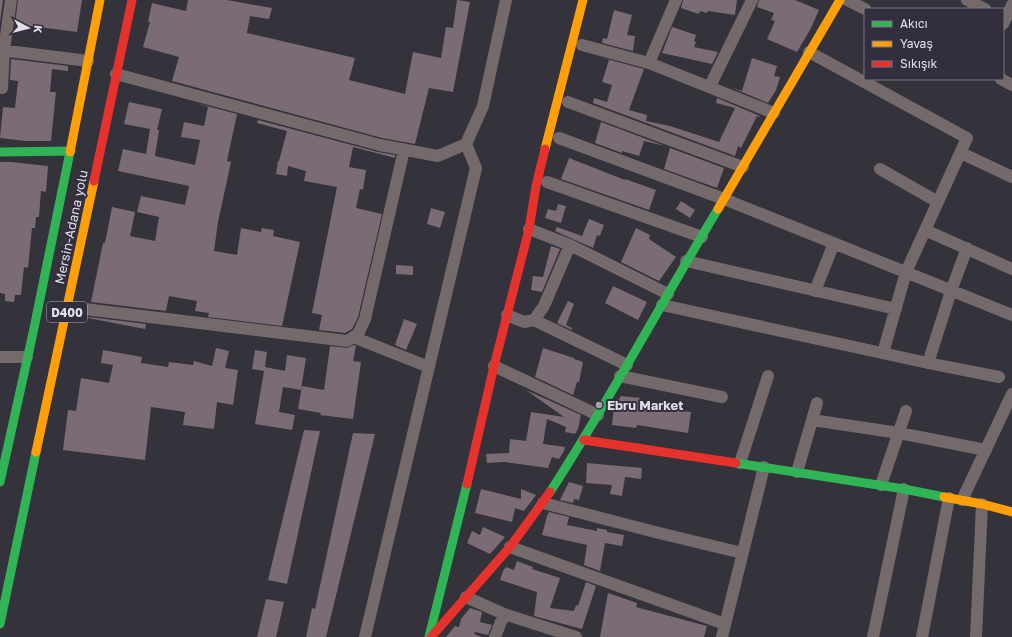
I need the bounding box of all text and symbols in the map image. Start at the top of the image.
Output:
north arrow [8,8,48,48]
legend [864,8,1004,80]
text: Akıcı [900,16,928,31]
text: K [31,25,45,34]
text: Yavaş [900,36,933,51]
text: Sıkışık [900,56,937,71]
street label: Mersin-Adana yolu [51,168,91,286]
road number: D400 [47,302,87,322]
place label: Ebru Market [607,397,683,413]
marker: Ebru Market [594,400,604,410]

